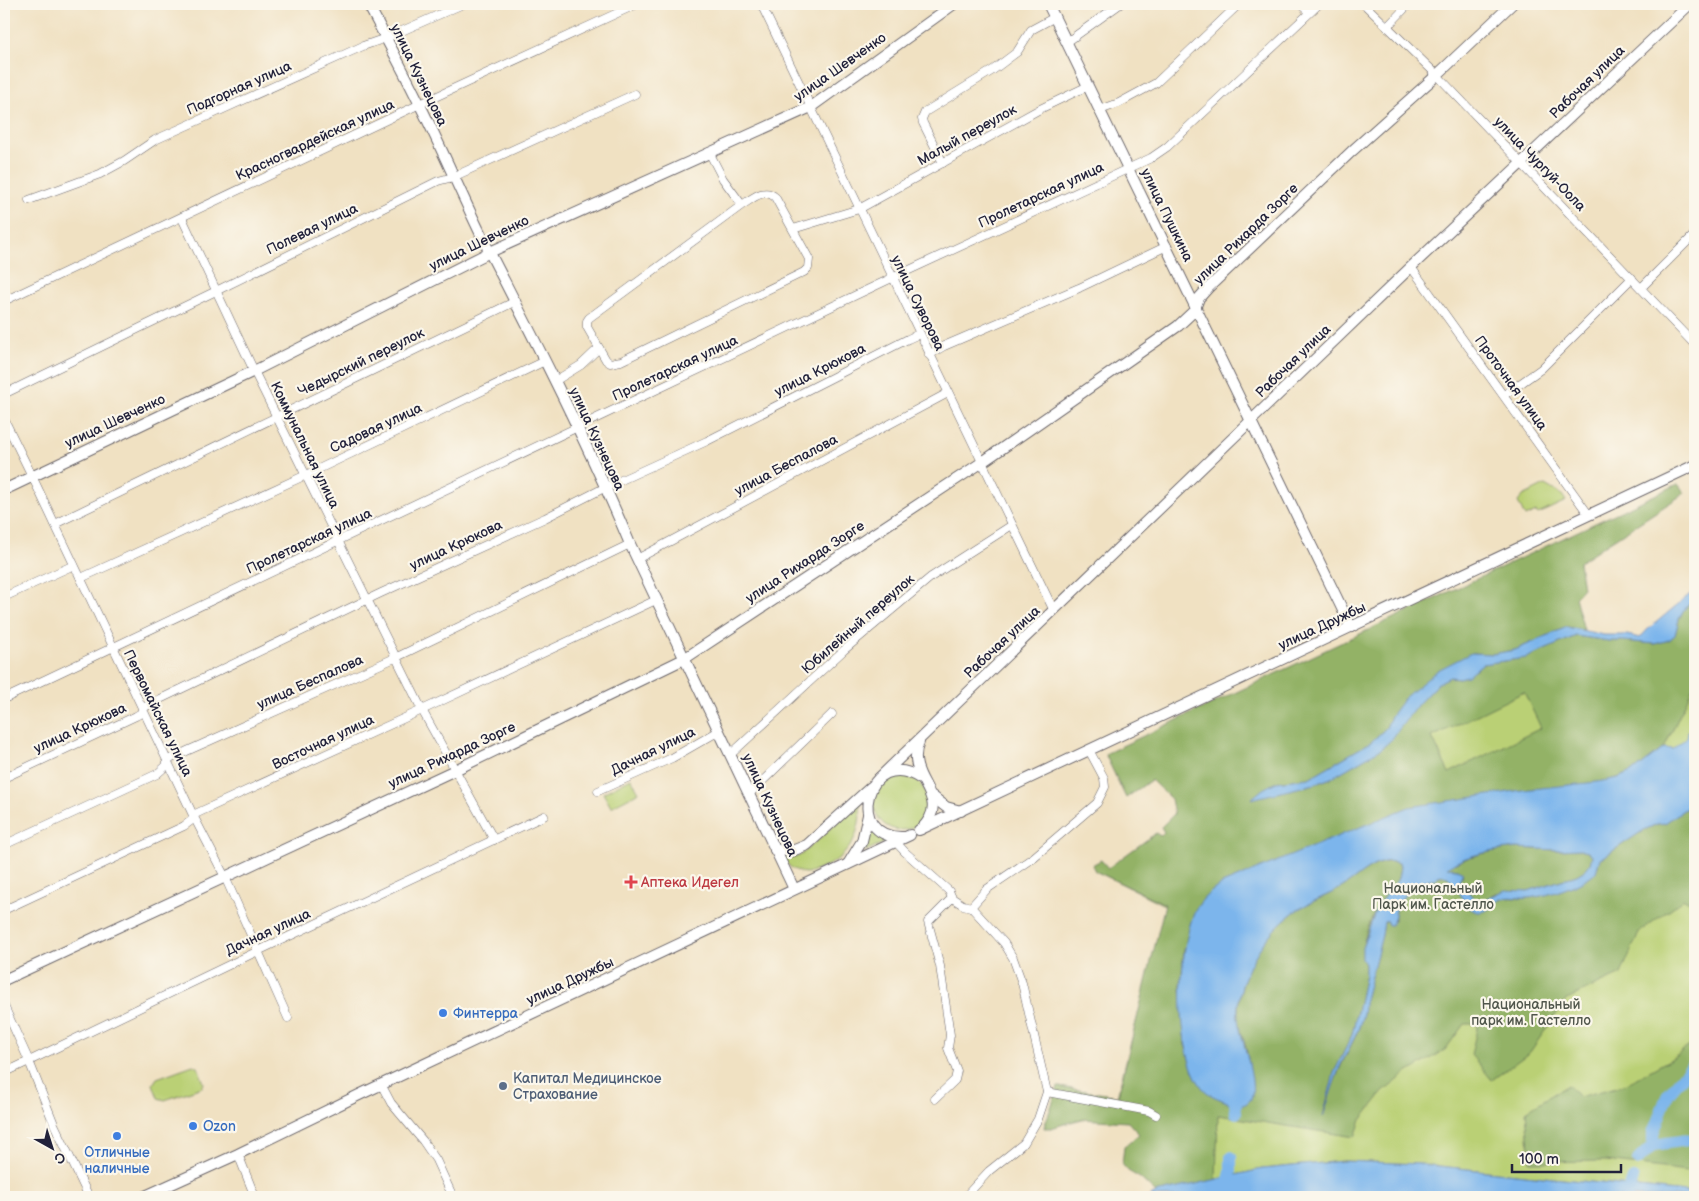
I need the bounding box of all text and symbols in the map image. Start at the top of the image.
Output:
street label: улица Кузнецова [387,21,451,130]
street label: улица Шевченко [791,29,889,105]
street label: Рабочая улица [1546,41,1629,122]
street label: Подгорная улица [184,57,295,119]
street label: Красногвардейская улица [233,95,398,184]
street label: Малый переулок [915,101,1020,169]
street label: улица Чургуй-Оола [1491,113,1590,215]
street label: Пролетарская улица [976,158,1107,232]
street label: улица Пушкина [1137,166,1197,265]
street label: улица Рихарда Зорге [1190,180,1302,288]
street label: Полевая улица [264,199,361,258]
street label: улица Шевченко [426,212,532,274]
street label: улица Суворова [888,253,949,354]
street label: Рабочая улица [1252,320,1335,401]
street label: Чедырский переулок [295,324,427,400]
street label: Пролетарская улица [610,331,741,405]
street label: Проточная улица [1471,332,1551,434]
street label: улица Крюкова [772,339,869,400]
street label: Коммунальная улица [267,379,343,512]
street label: улица Кузнецова [566,385,629,494]
street label: улица Шевченко [62,390,168,452]
street label: Садовая улица [327,399,425,457]
street label: улица Беспалова [732,430,841,499]
street label: Пролетарская улица [244,504,375,578]
street label: улица Крюкова [407,516,506,574]
street label: улица Рихарда Зорге [742,517,868,607]
street label: Юбилейный переулок [798,570,918,677]
street label: улица Дружбы [1276,598,1368,654]
street label: Рабочая улица [960,602,1044,682]
street label: Первомайская улица [120,647,196,780]
street label: улица Беспалова [254,651,366,713]
street label: улица Крюкова [31,699,130,757]
street label: Восточная улица [269,711,377,773]
street label: улица Рихарда Зорге [386,718,518,792]
street label: Дачная улица [608,723,699,779]
street label: улица Кузнецова [739,751,802,860]
place label: Аптека Идегел [640,874,739,891]
marker: Аптека Идегел [625,876,637,888]
park label: Национальный Парк им. Гастелло [1372,880,1494,913]
street label: Дачная улица [223,905,314,959]
street label: улица Дружбы [524,953,616,1009]
park label: Национальный парк им. Гастелло [1471,996,1591,1029]
place label: Финтерра [453,1005,519,1022]
marker: Финтерра [437,1007,449,1019]
place label: Капитал Медицинское Страхование [513,1070,662,1103]
marker: Капитал Медицинское Страхование [497,1080,509,1092]
place label: Ozon [203,1118,236,1135]
marker: Ozon [187,1120,199,1132]
north arrow [28,1124,78,1174]
marker: Отличные наличные [111,1130,123,1142]
scale bar [1512,1141,1620,1173]
place label: Отличные наличные [84,1144,150,1177]
text: С [51,1148,69,1168]
text: 100 m [1519,1150,1559,1169]

